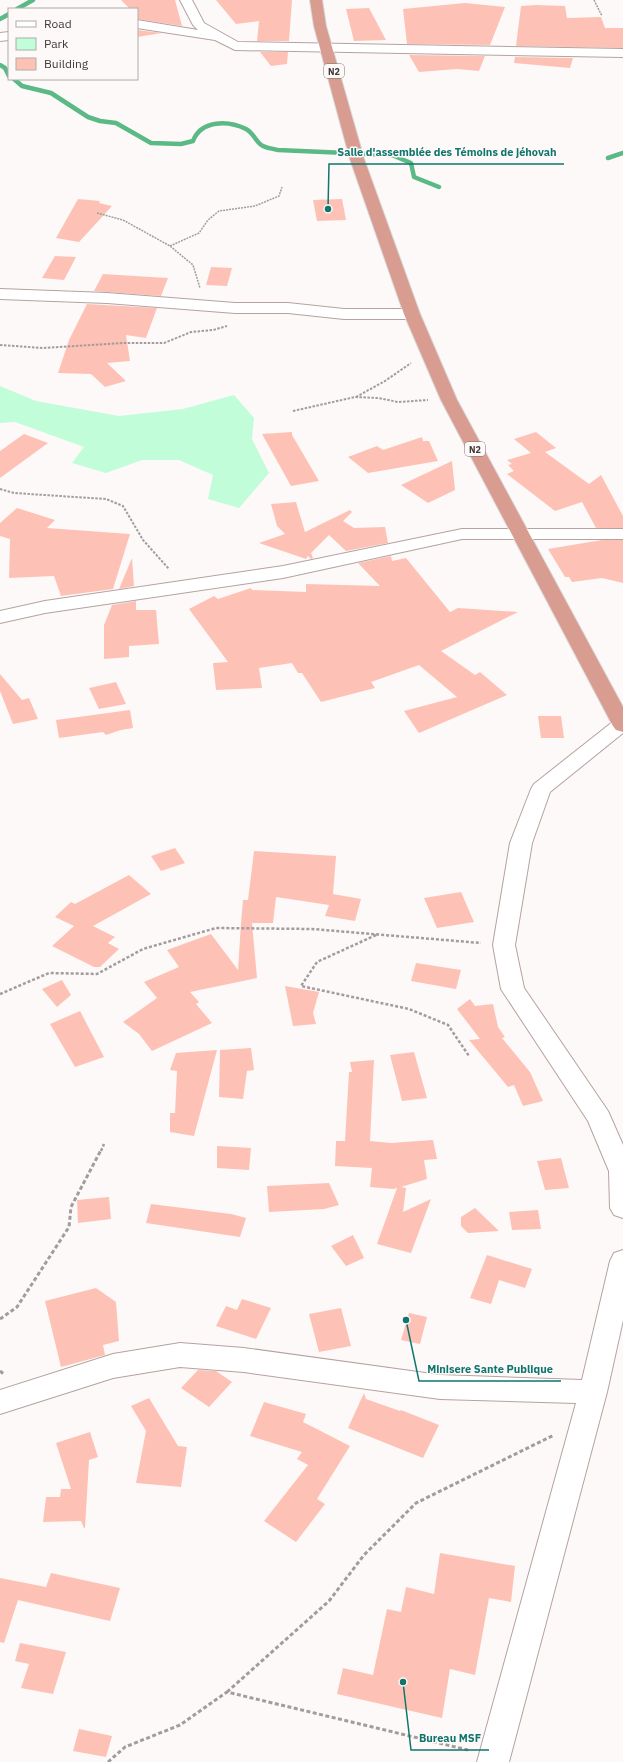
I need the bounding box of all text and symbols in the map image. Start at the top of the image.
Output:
legend [8,8,138,80]
text: Road [44,16,72,31]
text: Park [44,36,69,51]
text: Building [44,56,89,71]
road number: N2 [324,64,344,78]
callout: Salle d'assemblée des Témoins de jéhovah [329,141,564,164]
text: Salle d'assemblée des Témoins de jéhovah [337,145,557,159]
road number: N2 [465,442,485,456]
callout: Minisere Sante Publique [419,1358,561,1381]
text: Minisere Sante Publique [427,1362,553,1376]
callout: Bureau MSF [411,1727,489,1750]
text: Bureau MSF [419,1731,481,1745]

